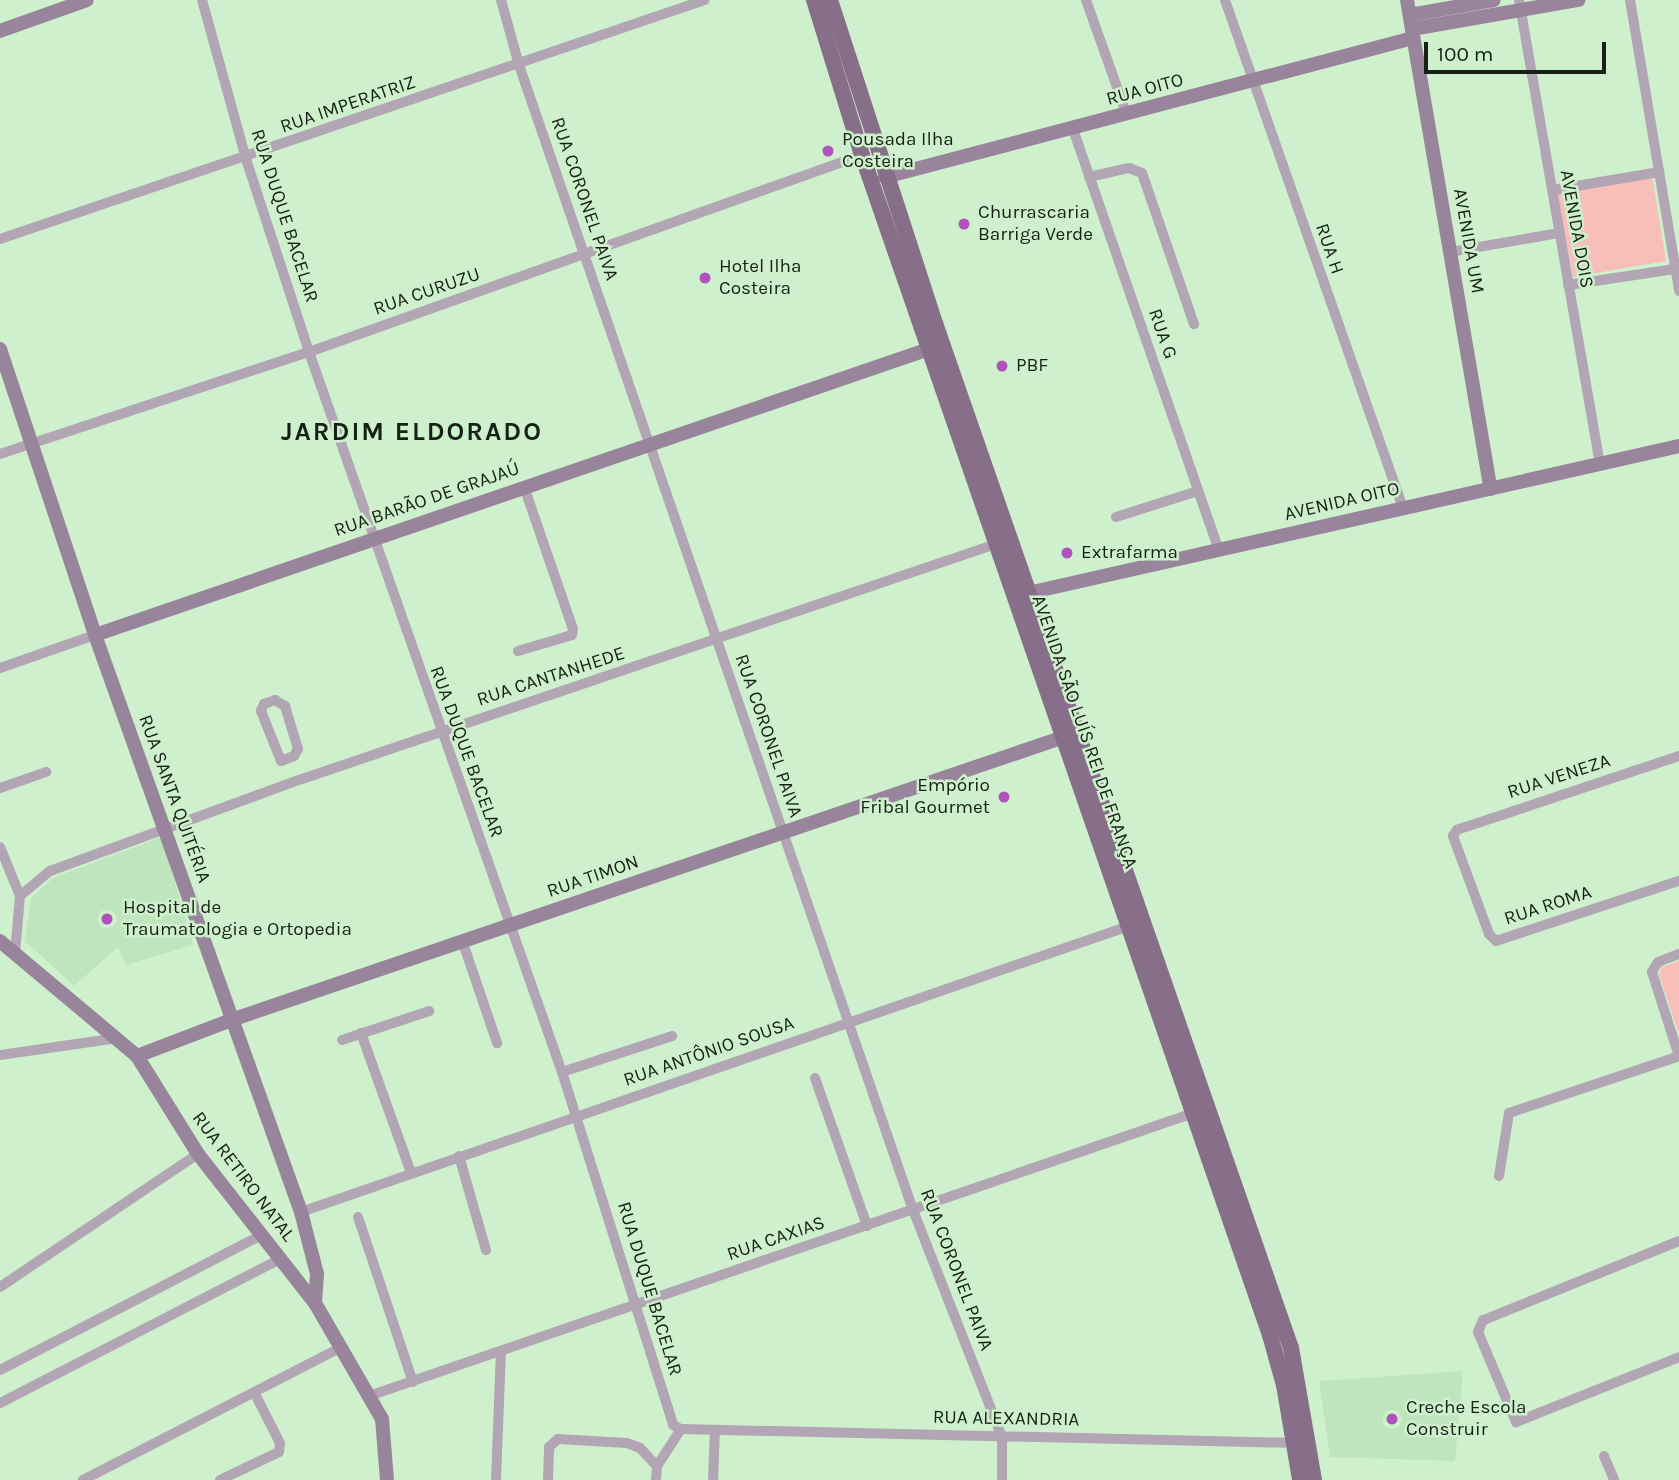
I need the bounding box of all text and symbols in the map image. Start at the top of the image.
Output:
scale bar [1427,28,1609,72]
text: 100 m [1437,42,1494,66]
street label: RUA OITO [1104,69,1186,111]
street label: RUA IMPERATRIZ [277,71,419,139]
street label: RUA CORONEL PAIVA [545,114,623,284]
street label: RUA DUQUE BACELAR [245,126,323,306]
place label: Pousada Ilha Costeira [842,129,954,173]
marker: Pousada Ilha Costeira [820,143,836,159]
street label: AVENIDA DOIS [1554,168,1598,290]
street label: AVENIDA UM [1448,187,1488,295]
place label: Churrascaria Barriga Verde [978,202,1093,246]
marker: Churrascaria Barriga Verde [956,216,972,232]
street label: RUA H [1310,221,1348,277]
place label: Hotel Ilha Costeira [719,256,801,300]
street label: RUA CURUZU [371,263,483,321]
marker: Hotel Ilha Costeira [697,270,713,286]
street label: RUA G [1143,306,1181,362]
place label: PBF [1016,355,1048,377]
marker: PBF [994,358,1010,374]
district label: JARDIM ELDORADO [283,416,541,448]
street label: RUA BARÃO DE GRAJAÚ [331,457,523,543]
street label: AVENIDA OITO [1282,478,1402,526]
place label: Extrafarma [1081,542,1178,564]
marker: Extrafarma [1059,545,1075,561]
street label: AVENIDA SÃO LUÍS REI DE FRANÇA [1026,592,1142,872]
street label: RUA CANTANHEDE [474,642,628,712]
street label: RUA CORONEL PAIVA [729,651,807,821]
street label: RUA DUQUE BACELAR [424,663,508,841]
street label: RUA SANTA QUITÉRIA [133,712,215,886]
street label: RUA VENEZA [1505,750,1613,804]
place label: Empório Fribal Gourmet [860,775,990,819]
marker: Empório Fribal Gourmet [996,789,1012,805]
street label: RUA TIMON [544,851,642,903]
street label: RUA ROMA [1501,881,1595,931]
place label: Hospital de Traumatologia e Ortopedia [123,897,352,941]
marker: Hospital de Traumatologia e Ortopedia [97,909,117,929]
street label: RUA ANTÔNIO SOUSA [621,1012,797,1092]
street label: RUA RETIRO NATAL [187,1108,299,1246]
street label: RUA CORONEL PAIVA [915,1186,997,1354]
street label: RUA DUQUE BACELAR [612,1199,686,1379]
street label: RUA CAXIAS [724,1212,828,1266]
place label: Creche Escola Construir [1406,1397,1526,1441]
street label: RUA ALEXANDRIA [933,1406,1079,1432]
marker: Creche Escola Construir [1384,1411,1400,1427]

